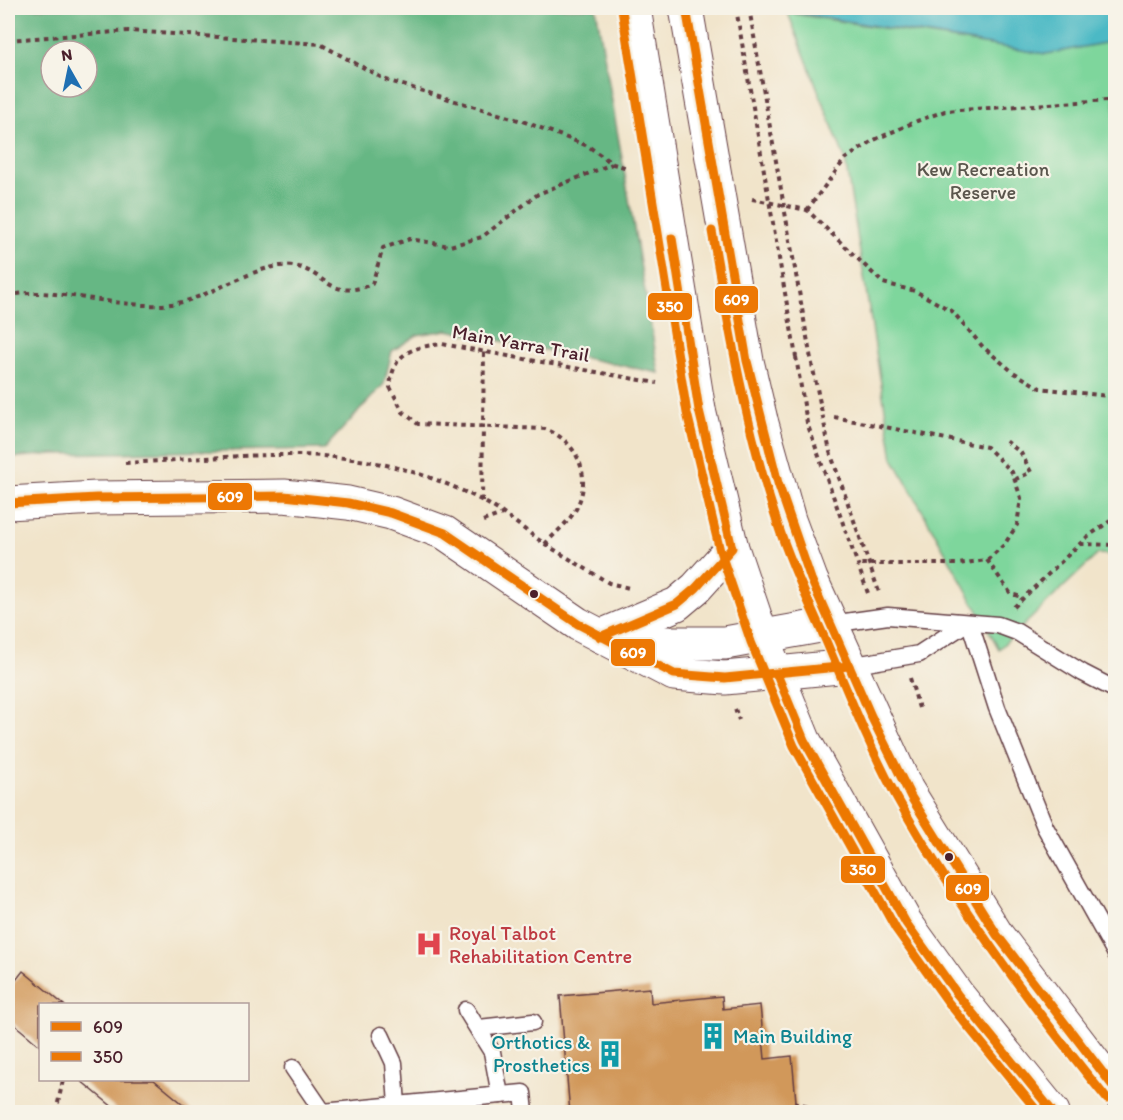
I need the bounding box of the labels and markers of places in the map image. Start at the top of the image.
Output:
unlabelled marker [528,588,540,600]
unlabelled marker [943,851,955,863]
place label: Royal Talbot Rehabilitation Centre [449,921,632,968]
hospital icon: Royal Talbot Rehabilitation Centre [414,929,444,959]
building icon: Main Building [698,1021,728,1051]
place label: Main Building [733,1024,853,1048]
place label: Orthotics & Prosthetics [491,1030,590,1077]
building icon: Orthotics & Prosthetics [595,1039,625,1069]

